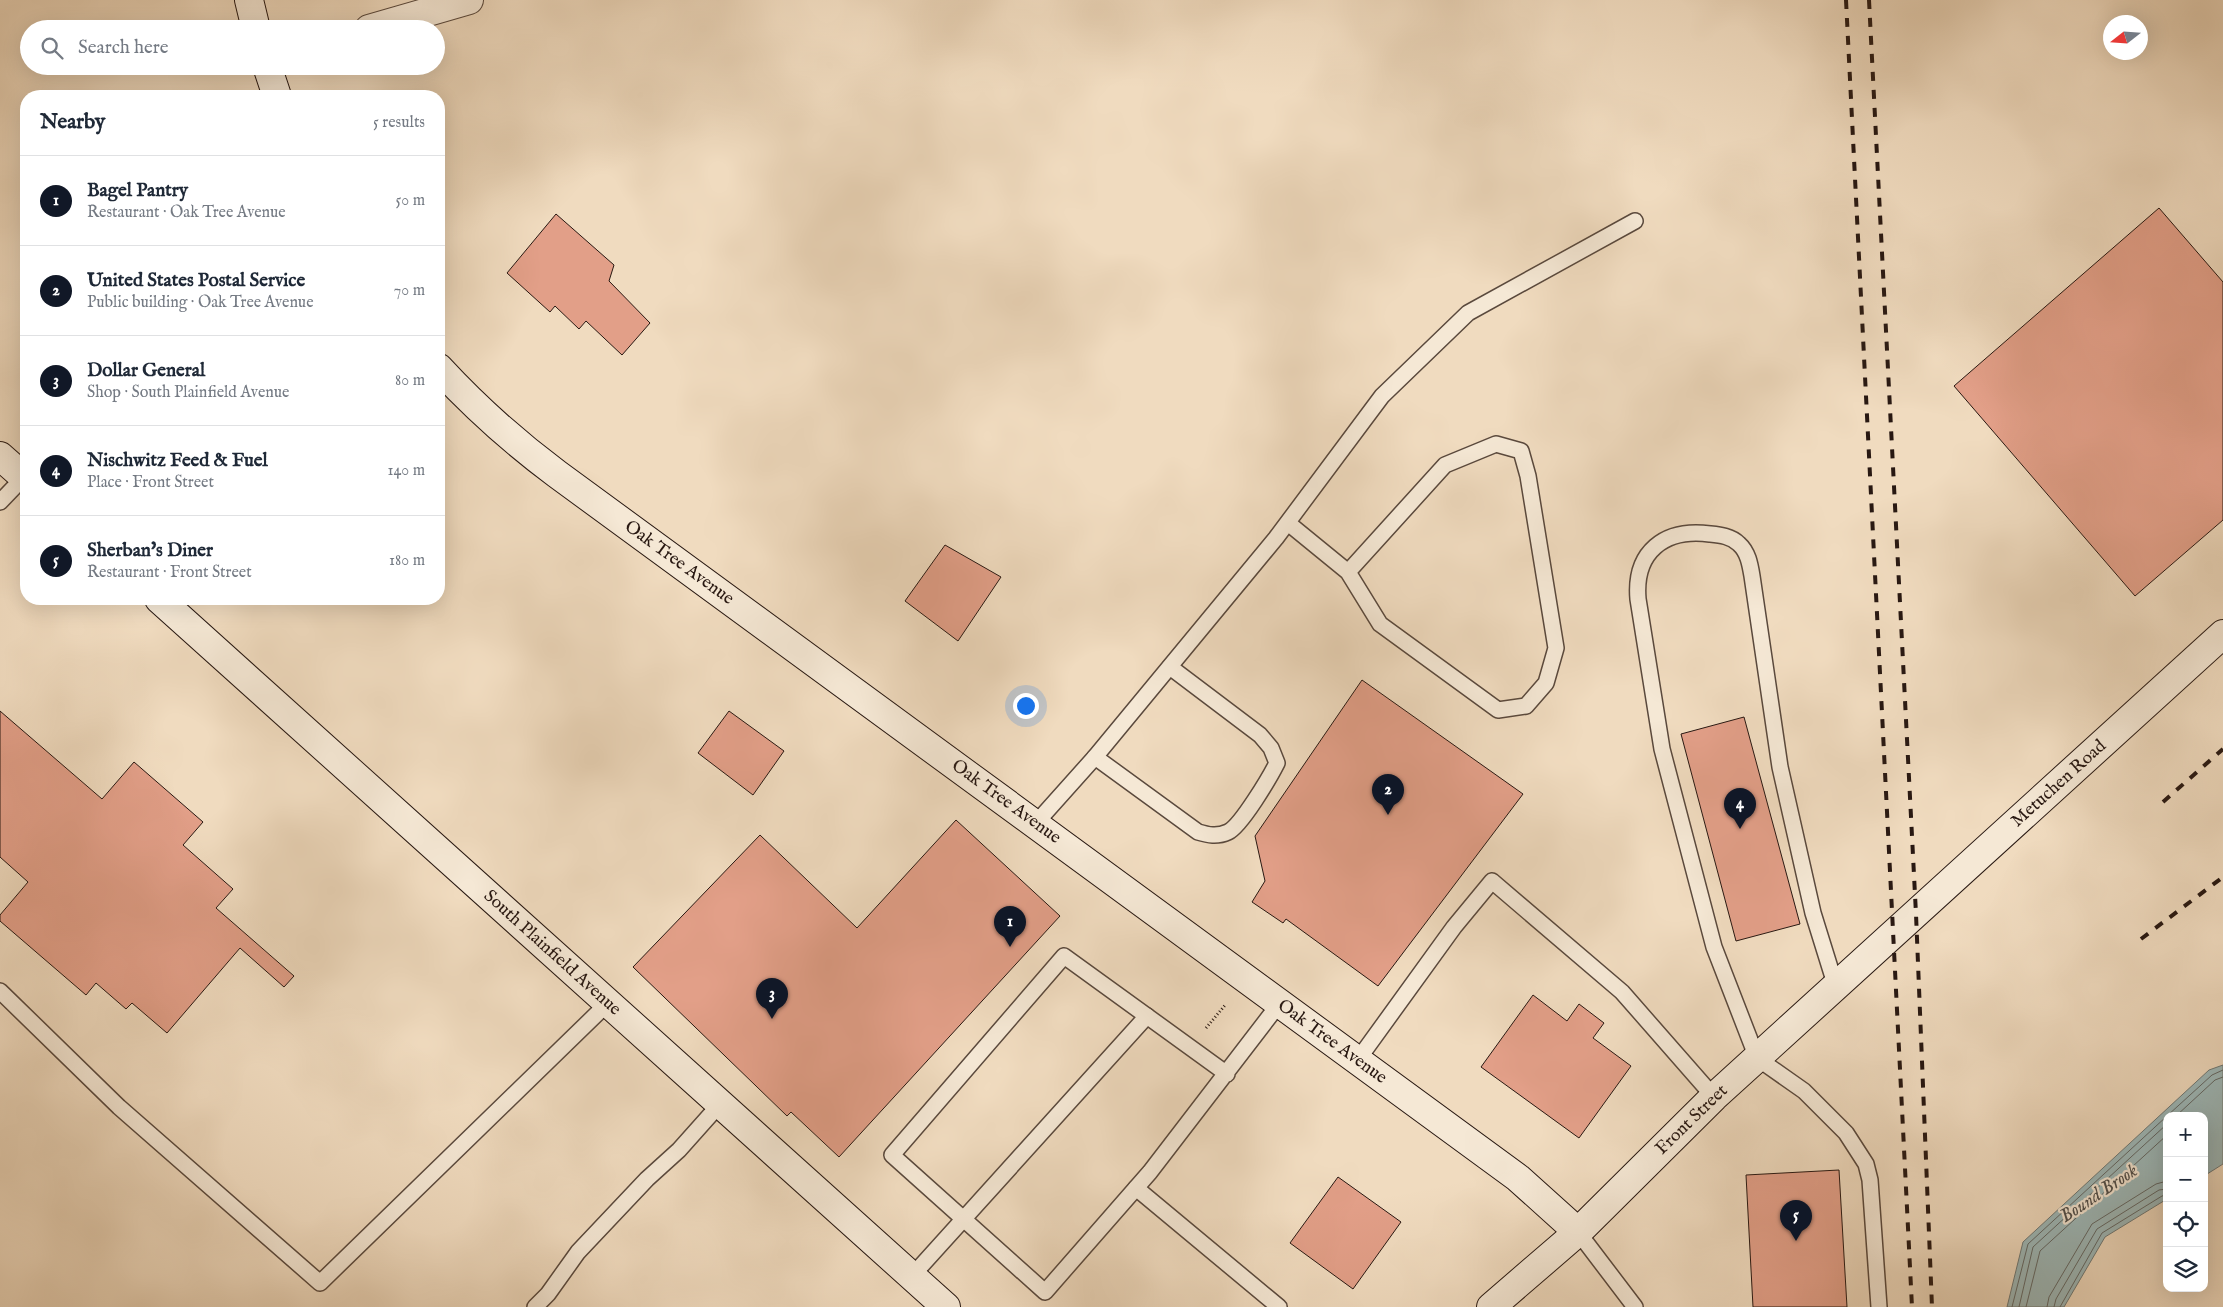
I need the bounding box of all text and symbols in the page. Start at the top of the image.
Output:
north arrow [2103,15,2148,60]
search box [20,20,445,75]
icon: search [38,34,66,62]
text: Search here [78,36,169,60]
text: Nearby [40,109,105,136]
text: 5 results [373,113,425,133]
text: Bagel Pantry [87,179,188,203]
text: 1 [53,191,59,211]
text: 50 m [396,191,425,211]
text: Restaurant · Oak Tree Avenue [87,203,286,223]
text: United States Postal Service [87,269,305,293]
text: 2 [52,281,60,301]
text: 70 m [394,281,425,301]
text: Public building · Oak Tree Avenue [87,293,314,313]
text: Dollar General [87,359,205,383]
text: 3 [53,371,59,391]
text: 80 m [395,371,425,391]
text: Shop · South Plainfield Avenue [87,383,289,403]
text: Nischwitz Feed & Fuel [87,449,268,473]
text: 4 [52,461,60,481]
text: 140 m [387,461,425,481]
text: Place · Front Street [87,473,214,493]
street label: Oak Tree Avenue [620,515,738,611]
text: Sherban's Diner [87,539,213,563]
text: 5 [53,551,59,571]
text: 180 m [389,551,425,571]
text: Restaurant · Front Street [87,563,252,583]
your location [1013,693,1039,719]
street label: Metuchen Road [2007,735,2112,833]
street label: Oak Tree Avenue [947,754,1065,850]
pin: 2 [1372,774,1404,815]
pin: 4 [1724,788,1756,829]
street label: South Plainfield Avenue [478,885,626,1021]
pin: 1 [994,906,1026,947]
pin: 3 [756,978,788,1019]
street label: Oak Tree Avenue [1273,994,1391,1090]
street label: Front Street [1651,1080,1733,1160]
map controls [2163,1112,2208,1292]
button: + [2163,1112,2208,1157]
button: − [2163,1157,2208,1202]
water label: Bound Brook [2055,1159,2143,1229]
pin: 5 [1780,1200,1812,1241]
button: locate [2163,1202,2208,1247]
button: layers [2163,1247,2208,1292]

